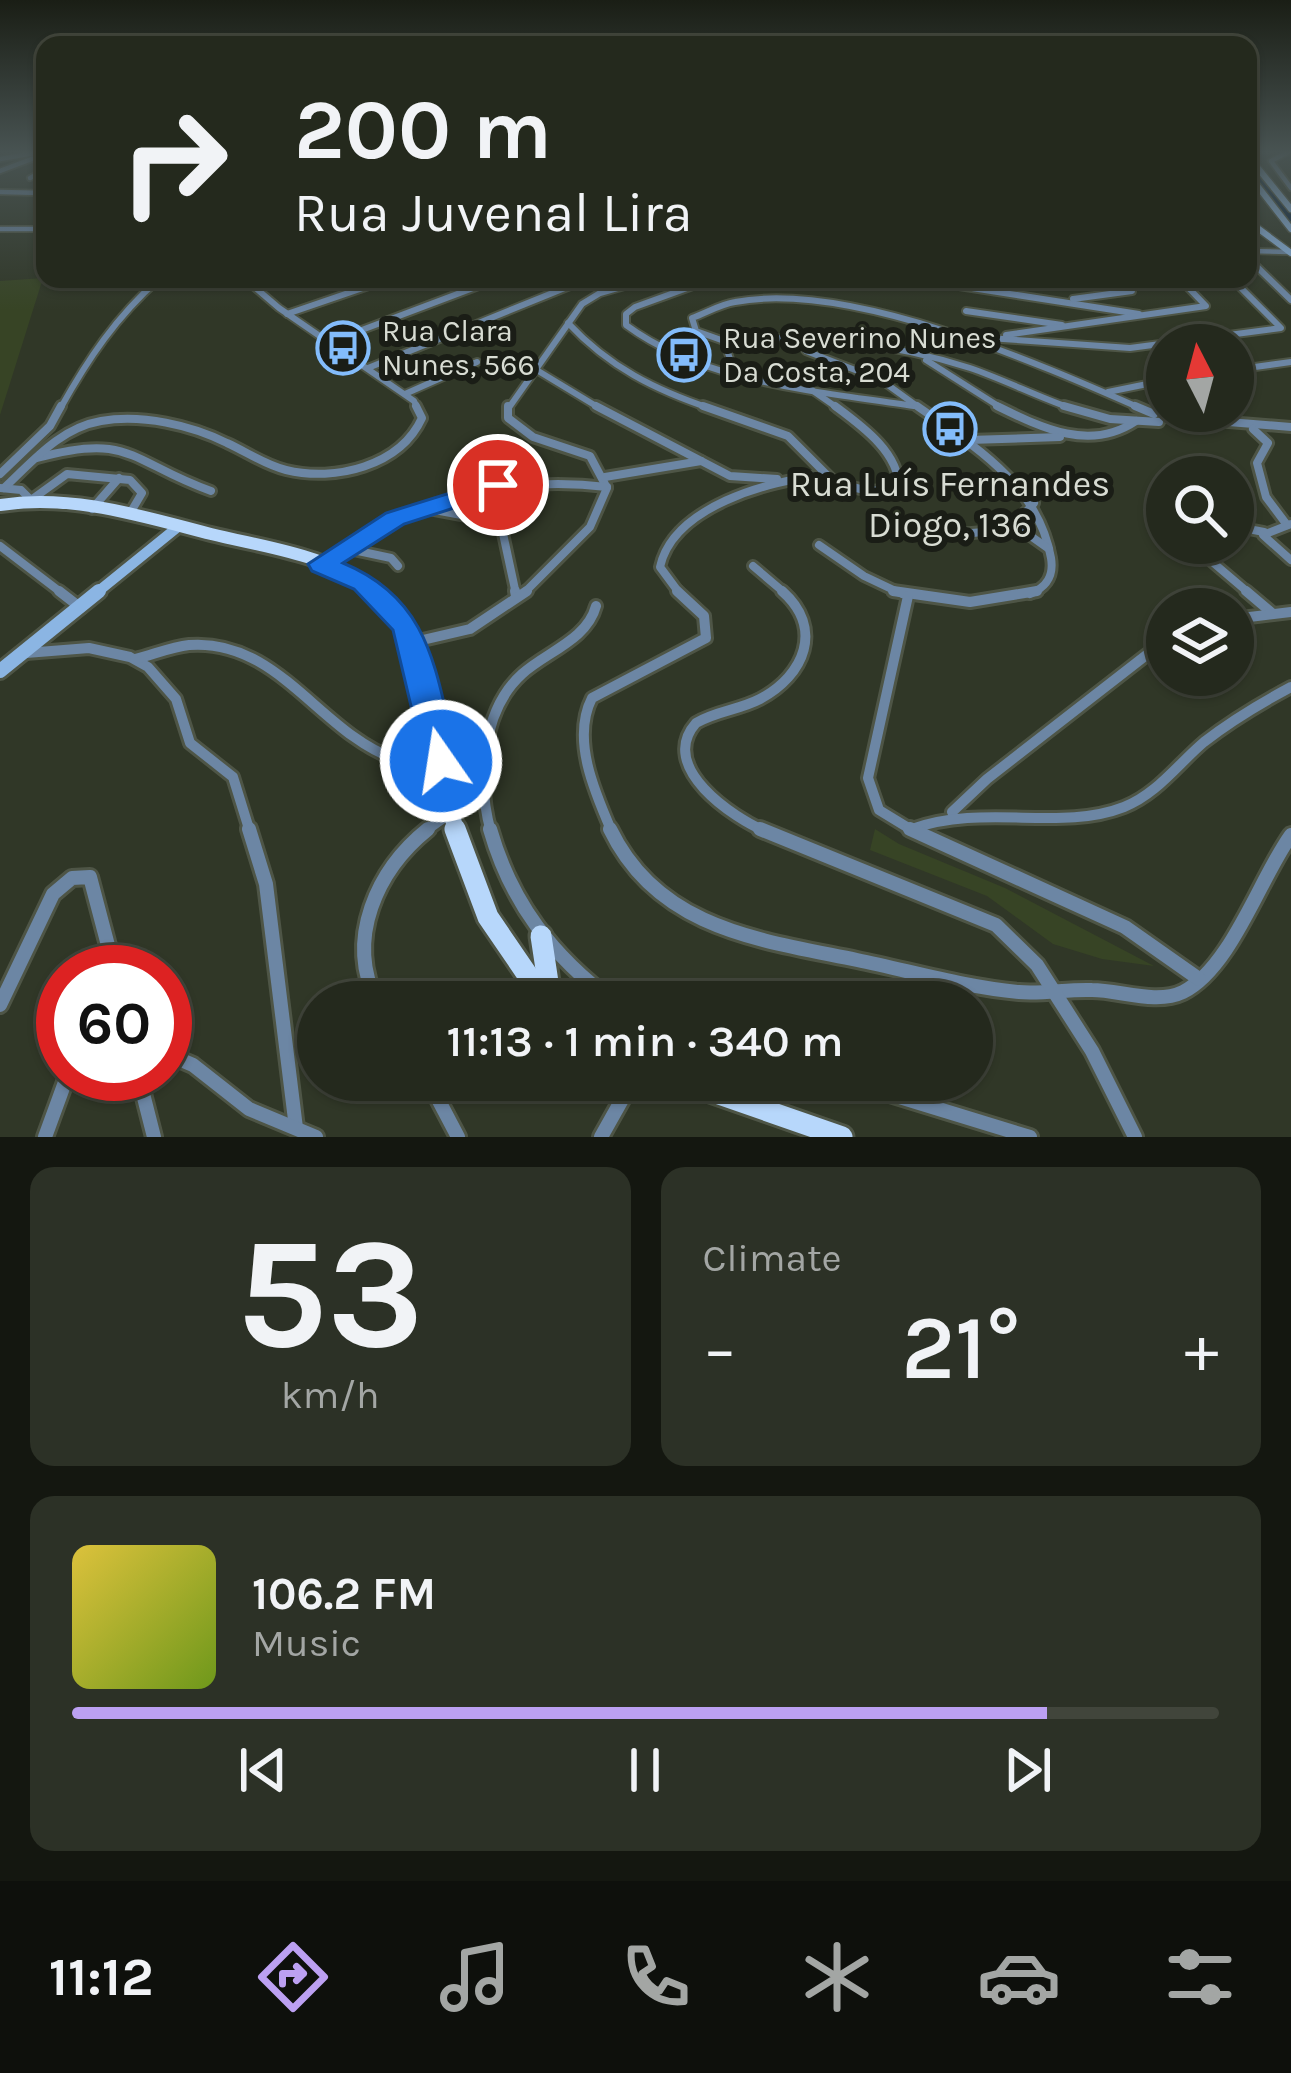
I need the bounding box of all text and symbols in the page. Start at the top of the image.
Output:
text: 200 m [294,81,552,179]
icon: right [96,84,252,240]
text: Rua Juvenal Lira [294,181,693,245]
place label: Rua Clara Nunes, 566 [382,313,535,383]
bus stop icon: Rua Clara Nunes, 566 [315,320,371,376]
place label: Rua Severino Nunes Da Costa, 204 [723,320,997,390]
north arrow [1146,324,1254,432]
map controls [1146,324,1254,696]
bus stop icon: Rua Severino Nunes Da Costa, 204 [656,327,712,383]
bus stop icon: Rua Luís Fernandes Diogo, 136 [922,401,978,457]
pin [447,434,549,536]
icon: arrive [465,452,531,518]
button: search [1146,456,1254,564]
place label: Rua Luís Fernandes Diogo, 136 [790,463,1110,546]
button: layers [1146,588,1254,696]
position arrow [378,698,504,824]
speed limit sign: 60 [36,945,192,1101]
text: 11:13 · 1 min · 340 m [447,1015,844,1067]
text: 53 [236,1203,424,1385]
text: Climate [703,1235,842,1281]
text: 21° [901,1295,1020,1401]
text: − [703,1310,737,1388]
text: + [1184,1310,1219,1388]
text: km/h [281,1372,380,1418]
text: 106.2 FM [252,1568,436,1620]
text: Music [252,1620,361,1666]
icon: previous [230,1737,296,1803]
icon: pause [612,1737,678,1803]
icon: next [995,1737,1061,1803]
icon: directions [251,1935,335,2019]
icon: music [433,1935,517,2019]
icon: phone [614,1935,698,2019]
icon: climate [795,1935,879,2019]
icon: car [977,1935,1061,2019]
icon: filters [1158,1935,1242,2019]
text: 11:12 [49,1945,154,2009]

